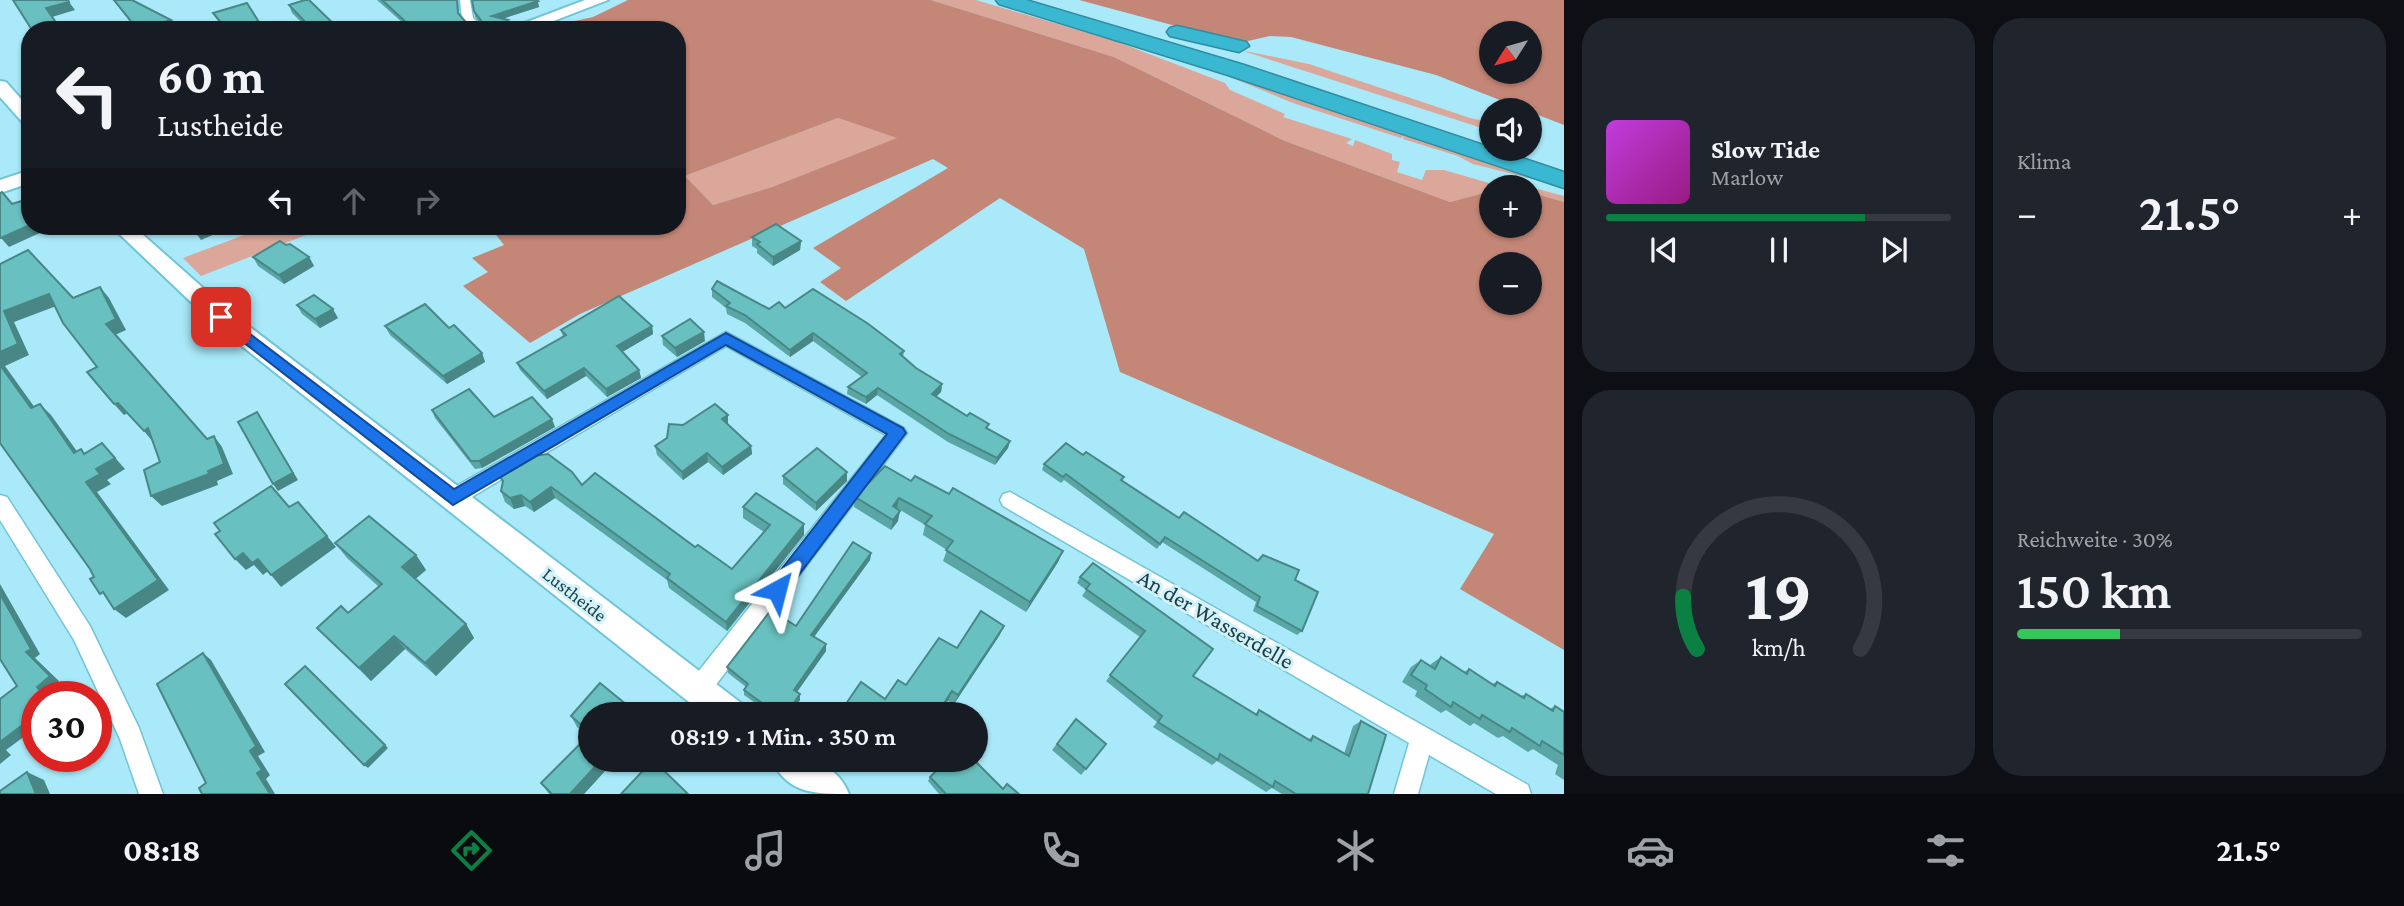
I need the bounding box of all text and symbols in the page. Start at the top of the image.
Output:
north arrow [1479,21,1542,84]
map controls [1479,21,1542,315]
icon: left [42,49,133,140]
text: 60 m [157,49,264,104]
button: sound [1479,98,1542,161]
text: Lustheide [157,107,283,143]
text: Slow Tide [1711,135,1820,164]
text: Klima [2017,148,2071,174]
text: Marlow [1711,164,1783,190]
button: + [1479,175,1542,238]
icon: left [262,182,300,220]
icon: ahead [335,182,373,220]
icon: right [408,182,446,220]
text: 21.5° [2139,183,2240,241]
text: − [2017,192,2037,234]
text: + [2342,192,2362,234]
icon: previous [1645,231,1683,269]
icon: pause [1760,231,1798,269]
icon: next [1875,231,1913,269]
button: − [1479,252,1542,315]
pin [191,287,251,347]
icon: arrive [202,298,240,336]
text: Reichweite · 30% [2017,526,2173,552]
position arrow [740,553,814,627]
text: 19 [1745,554,1812,635]
text: 150 km [2017,561,2172,619]
street label: Lustheide [539,563,611,626]
street label: An der Wasserdelle [1134,564,1298,674]
text: km/h [1752,634,1805,661]
speed limit sign: 30 [21,681,112,772]
text: 08:19 · 1 Min. · 350 m [670,722,896,751]
icon: directions [447,826,496,875]
icon: music [741,826,790,875]
icon: phone [1036,826,1085,875]
icon: climate [1331,826,1380,875]
icon: car [1626,826,1675,875]
icon: filters [1921,826,1970,875]
text: 08:18 [123,832,201,868]
text: 21.5° [2216,832,2281,868]

